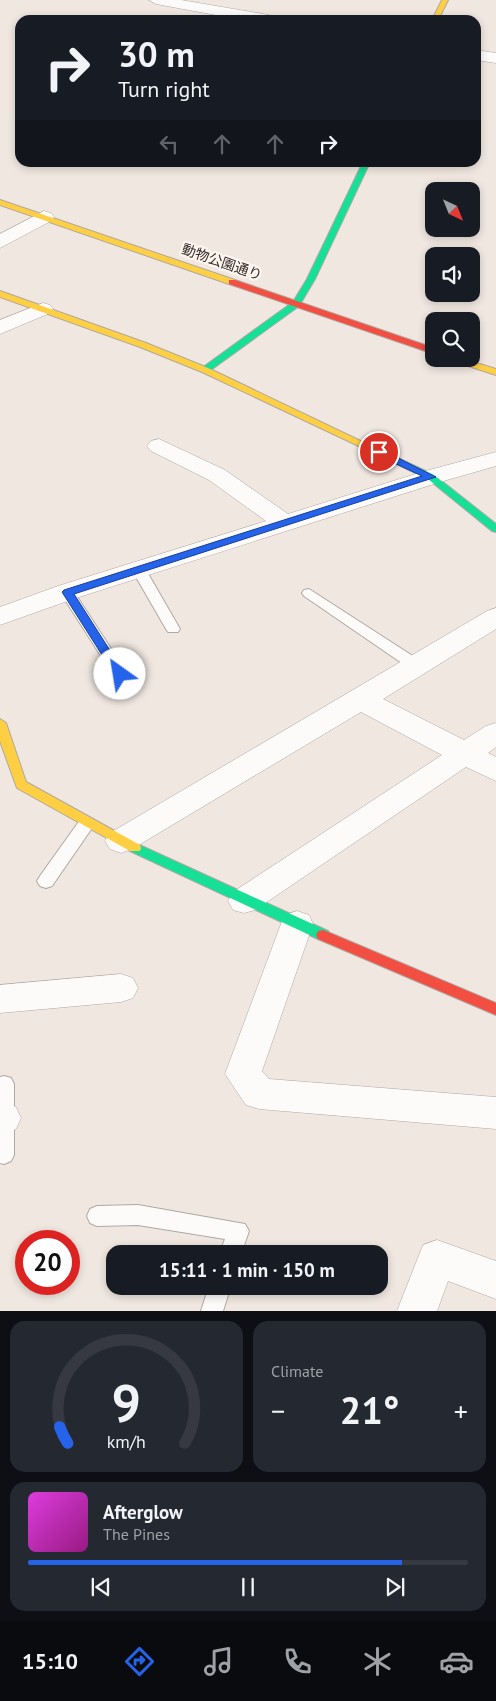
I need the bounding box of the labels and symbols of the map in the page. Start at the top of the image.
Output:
north arrow [425,182,480,238]
street label: 動物公園通り [179,240,265,284]
pin [358,431,400,473]
position arrow [93,647,145,699]
speed limit sign: 20 [15,1230,80,1295]

